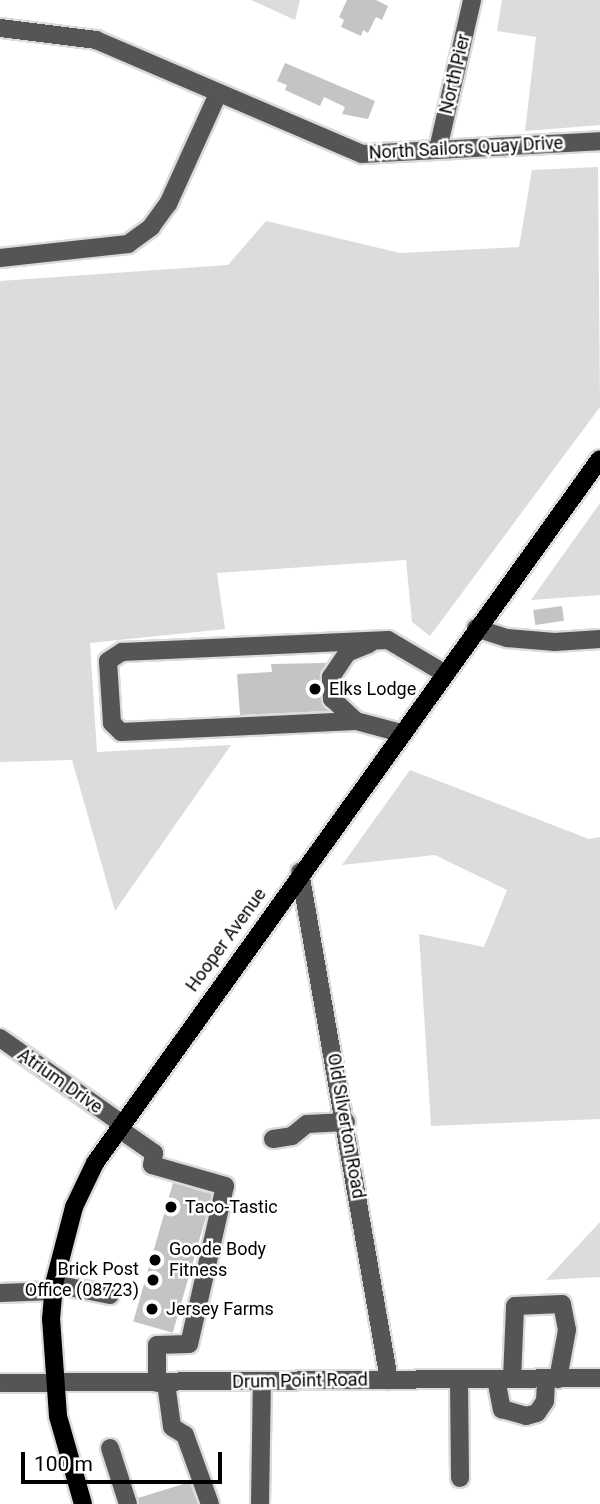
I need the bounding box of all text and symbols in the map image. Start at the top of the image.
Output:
street label: North Pier [435,32,475,116]
street label: North Sailors Quay Drive [368,132,564,164]
place label: Elks Lodge [329,678,416,700]
marker: Elks Lodge [307,681,323,697]
street label: Hooper Avenue [181,884,271,996]
street label: Atrium Drive [13,1044,107,1118]
street label: Old Silverton Road [323,1052,369,1200]
place label: Taco-Tastic [185,1196,278,1218]
marker: Taco-Tastic [163,1199,179,1215]
place label: Goode Body Fitness [169,1239,266,1282]
marker: Goode Body Fitness [147,1252,163,1268]
place label: Brick Post Office (08723) [25,1259,139,1302]
marker: Brick Post Office (08723) [145,1272,161,1288]
place label: Jersey Farms [166,1298,274,1320]
marker: Jersey Farms [144,1301,160,1317]
street label: Drum Point Road [232,1369,368,1393]
scale bar [24,1438,226,1482]
text: 100 m [34,1452,93,1476]

